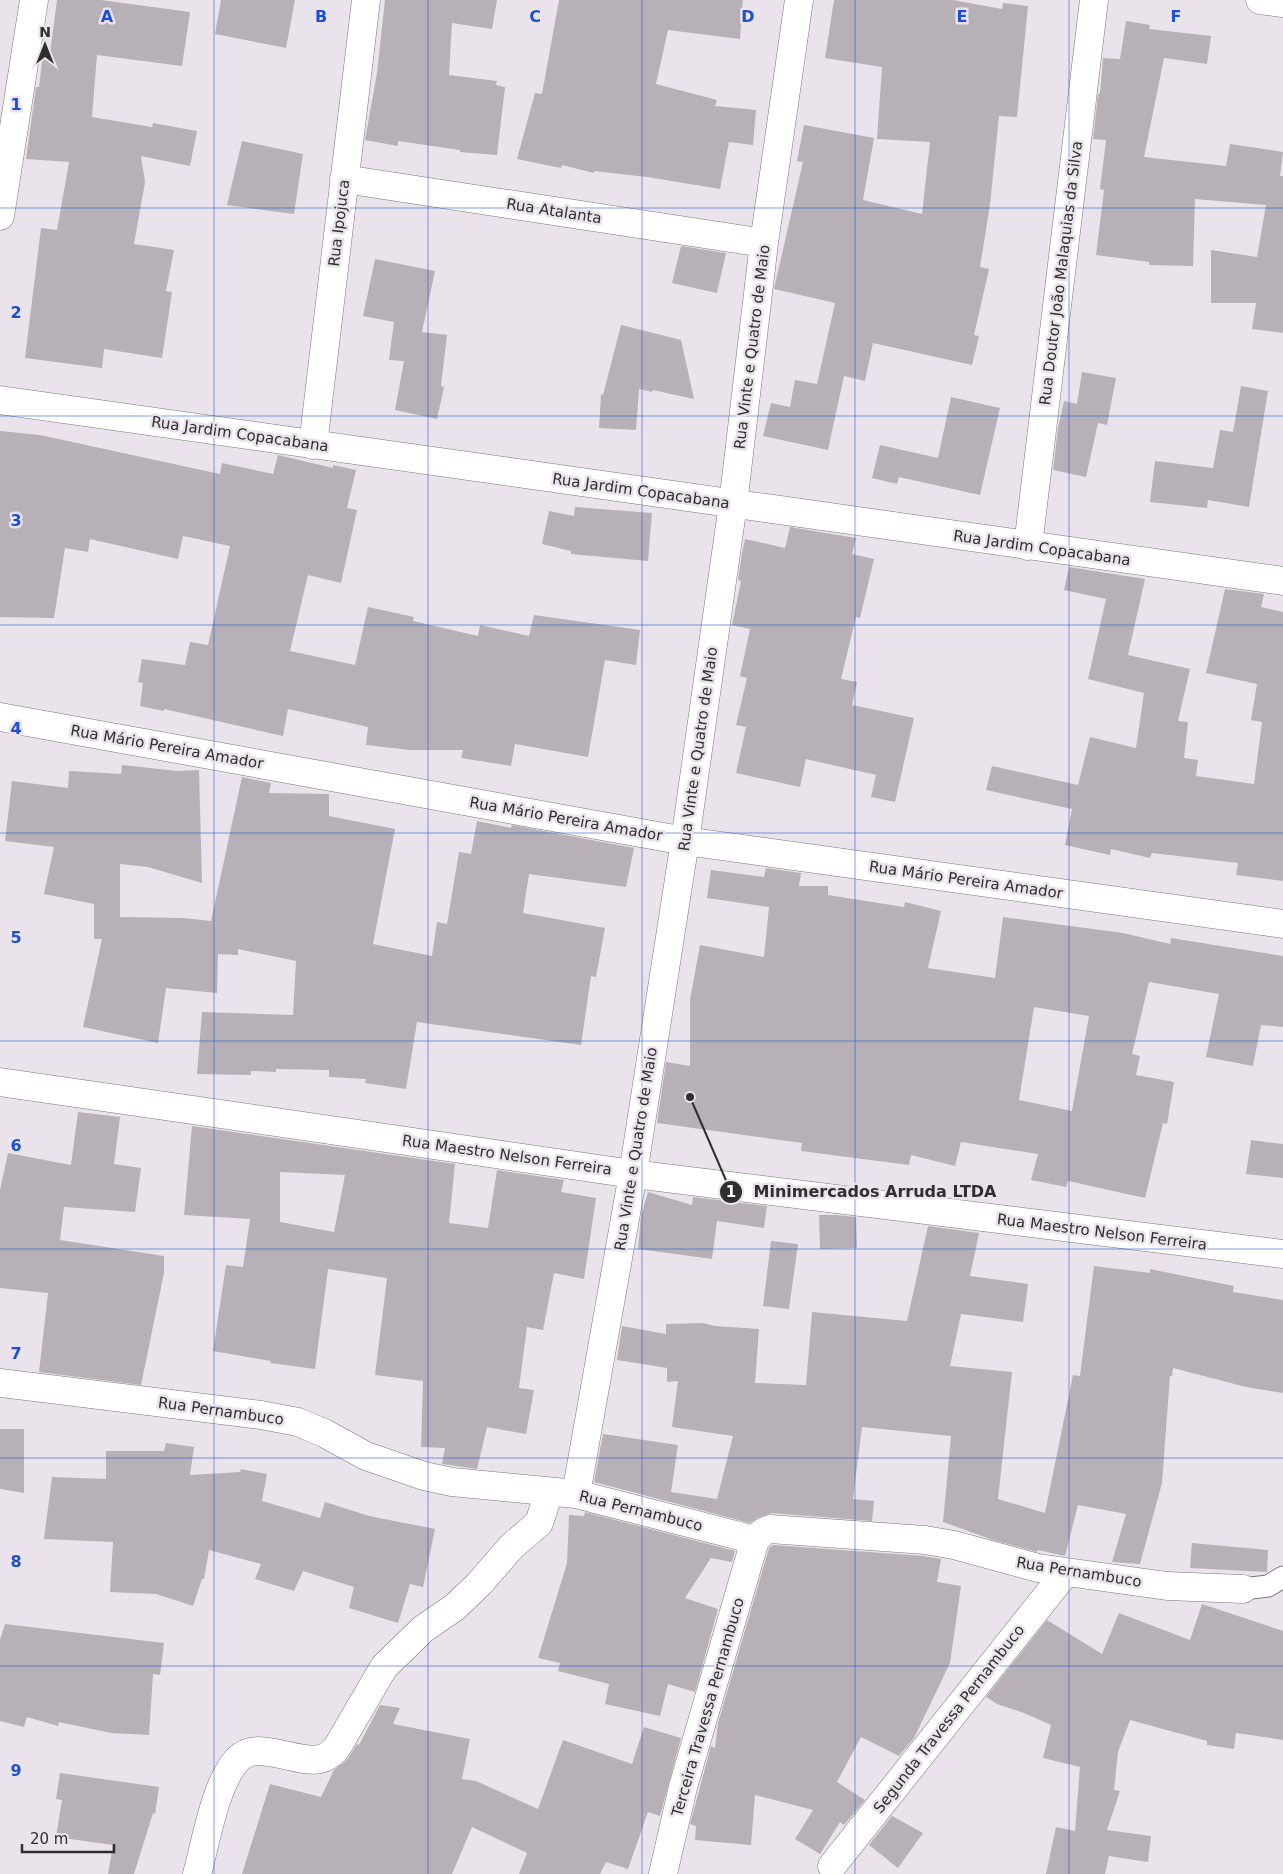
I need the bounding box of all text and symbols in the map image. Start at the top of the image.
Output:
text: A [101,7,114,26]
text: B [315,7,327,26]
text: C [529,7,541,26]
text: D [741,7,755,26]
text: E [957,7,967,26]
text: F [1171,7,1181,26]
north arrow [20,20,70,70]
text: N [39,24,51,40]
text: 1 [10,95,22,114]
street label: Rua Doutor João Malaquias da Silva [1036,140,1086,406]
street label: Rua Ipojuca [325,179,353,267]
street label: Rua Atalanta [505,195,603,227]
street label: Rua Vinte e Quatro de Maio [731,244,773,450]
text: 2 [10,303,22,322]
street label: Rua Jardim Copacabana [150,413,330,455]
street label: Rua Jardim Copacabana [551,470,731,512]
text: 3 [10,511,22,530]
street label: Rua Jardim Copacabana [952,527,1132,569]
street label: Rua Vinte e Quatro de Maio [675,646,721,852]
text: 4 [10,719,22,738]
street label: Rua Mário Pereira Amador [69,721,266,773]
street label: Rua Mário Pereira Amador [468,793,665,845]
street label: Rua Mário Pereira Amador [868,857,1065,903]
text: 5 [10,928,22,947]
street label: Rua Vinte e Quatro de Maio [611,1046,661,1252]
street label: Rua Maestro Nelson Ferreira [401,1131,613,1179]
text: 6 [10,1136,22,1155]
callout: Minimercados Arruda LTDA [719,1176,1007,1207]
text: Minimercados Arruda LTDA [753,1182,997,1201]
text: 1 [726,1183,736,1201]
street label: Rua Maestro Nelson Ferreira [996,1210,1208,1254]
text: 7 [10,1344,22,1363]
street label: Rua Pernambuco [157,1393,285,1429]
street label: Rua Pernambuco [577,1487,705,1535]
text: 8 [10,1552,22,1571]
street label: Rua Pernambuco [1015,1553,1143,1591]
street label: Terceira Travessa Pernambuco [668,1595,748,1819]
street label: Segunda Travessa Pernambuco [870,1621,1028,1817]
text: 9 [10,1761,22,1780]
scale bar [22,1822,115,1854]
text: 20 m [30,1830,68,1848]

